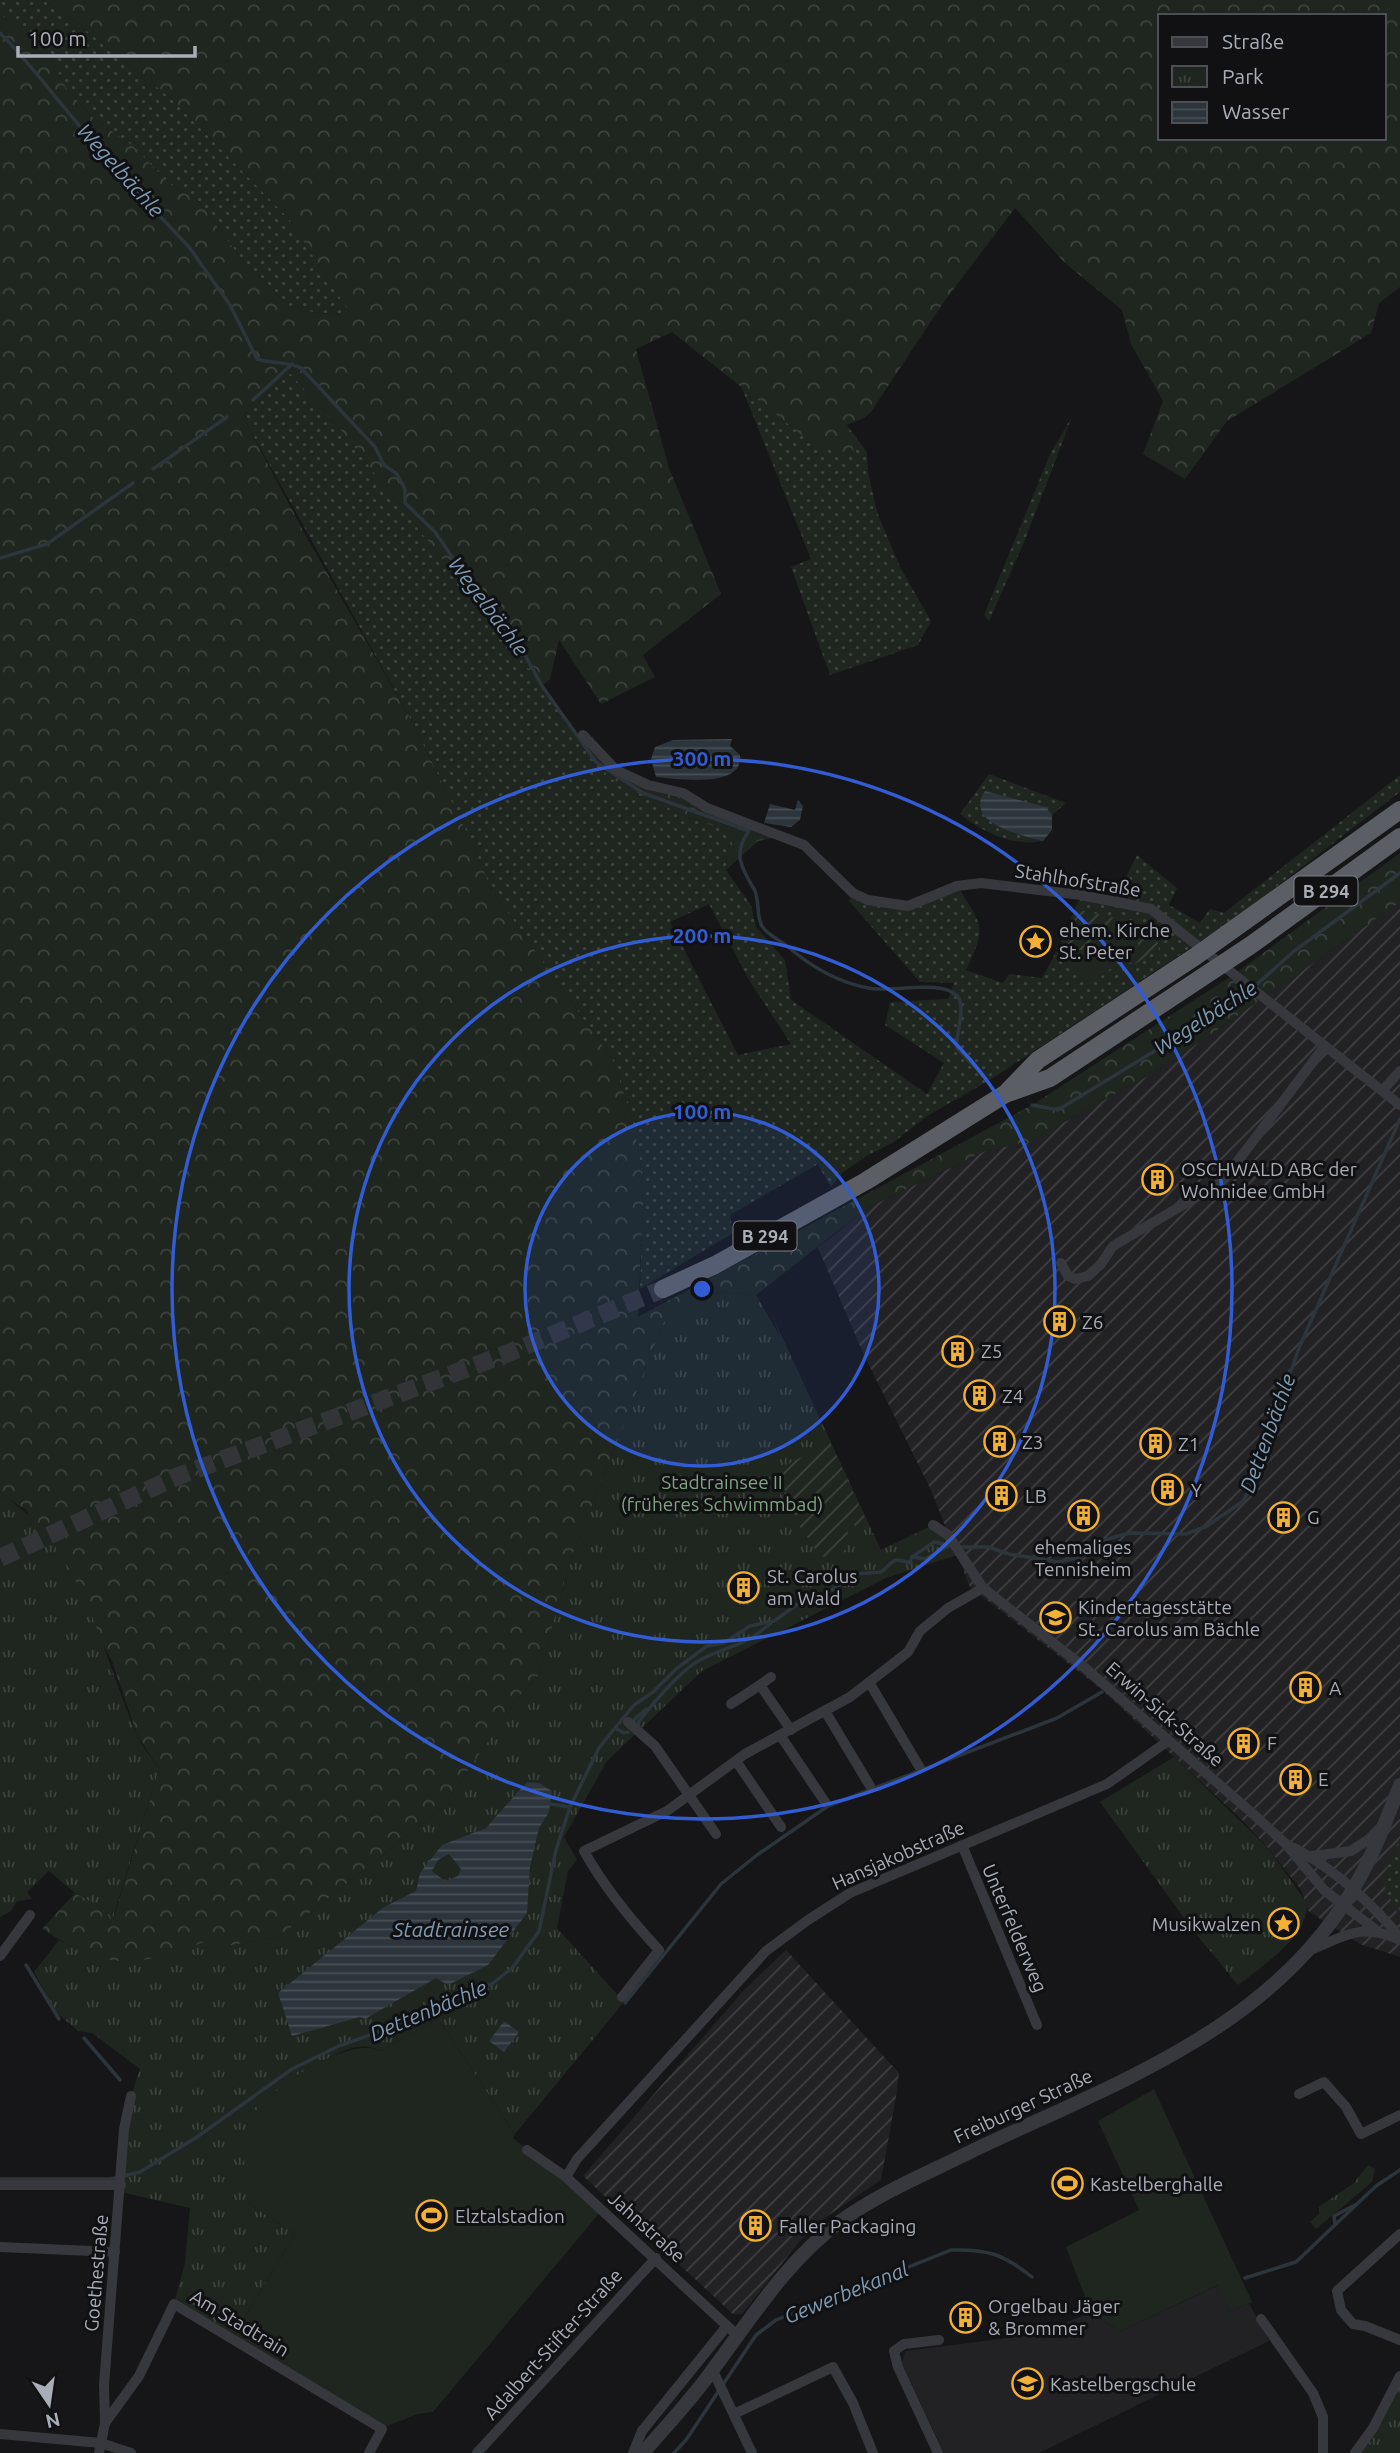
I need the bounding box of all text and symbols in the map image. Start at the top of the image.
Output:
scale bar [18,14,194,58]
legend [1158,14,1386,140]
text: 100 m [28,26,86,50]
text: Straße [1222,29,1284,53]
text: Park [1222,64,1264,88]
text: Wasser [1222,99,1290,123]
water label: Wegelbächle [73,118,169,222]
water label: Wegelbächle [444,552,534,660]
text: 300 m [673,746,731,770]
street label: Stahlhofstraße [1014,859,1142,901]
road number: B 294 [1294,876,1358,906]
place label: ehem. Kirche St. Peter [1059,919,1170,963]
text: 200 m [673,923,731,947]
place icon: ehem. Kirche St. Peter [1019,924,1053,958]
water label: Wegelbächle [1149,975,1261,1059]
text: 100 m [673,1099,731,1123]
place label: OSCHWALD ABC der Wohnidee GmbH [1181,1158,1357,1202]
building icon: OSCHWALD ABC der Wohnidee GmbH [1141,1163,1175,1197]
road number: B 294 [734,1222,796,1251]
centre of rings [690,1277,714,1301]
building icon: Z6 [1042,1305,1076,1339]
place label: Z6 [1082,1311,1103,1333]
building icon: Z5 [941,1334,975,1368]
place label: Z5 [981,1340,1002,1362]
water label: Dettenbächle [1234,1370,1300,1496]
building icon: Z4 [962,1379,996,1413]
place label: Z4 [1002,1385,1023,1407]
building icon: Z3 [982,1425,1016,1459]
building icon: Z1 [1138,1427,1172,1461]
place label: Z3 [1022,1431,1043,1453]
place label: Z1 [1178,1433,1199,1455]
park label: Stadtrainsee II (früheres Schwimmbad) [621,1471,823,1515]
building icon: Y [1151,1473,1185,1507]
building icon: LB [985,1479,1019,1513]
place label: Y [1191,1479,1202,1501]
place label: LB [1025,1485,1047,1507]
building icon: ehemaliges Tennisheim [1066,1499,1100,1533]
building icon: G [1267,1500,1301,1534]
place label: G [1307,1506,1320,1528]
place label: ehemaliges Tennisheim [1034,1536,1132,1580]
place label: St. Carolus am Wald [767,1565,857,1609]
building icon: St. Carolus am Wald [727,1570,761,1604]
place label: Kindertagesstätte St. Carolus am Bächle [1078,1596,1260,1640]
school or university icon: Kindertagesstätte St. Carolus am Bächle [1038,1601,1072,1635]
street label: Erwin-Sick-Straße [1102,1657,1228,1771]
building icon: A [1289,1671,1323,1705]
place label: A [1329,1677,1342,1699]
building icon: F [1227,1726,1261,1760]
place label: F [1267,1732,1277,1754]
building icon: E [1278,1762,1312,1796]
place label: E [1318,1768,1329,1790]
street label: Hansjakobstraße [828,1816,968,1894]
street label: Unterfelderweg [978,1861,1052,1995]
place icon: Musikwalzen [1267,1907,1301,1941]
place label: Musikwalzen [1152,1913,1261,1935]
water label: Stadtrainsee [392,1917,510,1941]
water label: Dettenbächle [366,1974,490,2045]
street label: Freiburger Straße [950,2064,1096,2148]
sports icon: Kastelberghalle [1050,2167,1084,2201]
place label: Kastelberghalle [1090,2173,1223,2195]
street label: Jahnstraße [604,2187,690,2267]
sports icon: Elztalstadion [415,2199,449,2233]
place label: Elztalstadion [455,2205,565,2227]
building icon: Faller Packaging [739,2209,773,2243]
street label: Goethestraße [80,2213,112,2333]
place label: Faller Packaging [779,2215,917,2237]
water label: Gewerbekanal [780,2256,912,2328]
street label: Adalbert-Stifter-Straße [479,2264,627,2424]
street label: Am Stadtrain [187,2285,293,2361]
place label: Orgelbau Jäger & Brommer [988,2295,1120,2339]
building icon: Orgelbau Jäger & Brommer [948,2300,982,2334]
school or university icon: Kastelbergschule [1010,2367,1044,2401]
north arrow [14,2369,84,2439]
place label: Kastelbergschule [1050,2373,1196,2395]
text: N [43,2408,62,2433]

